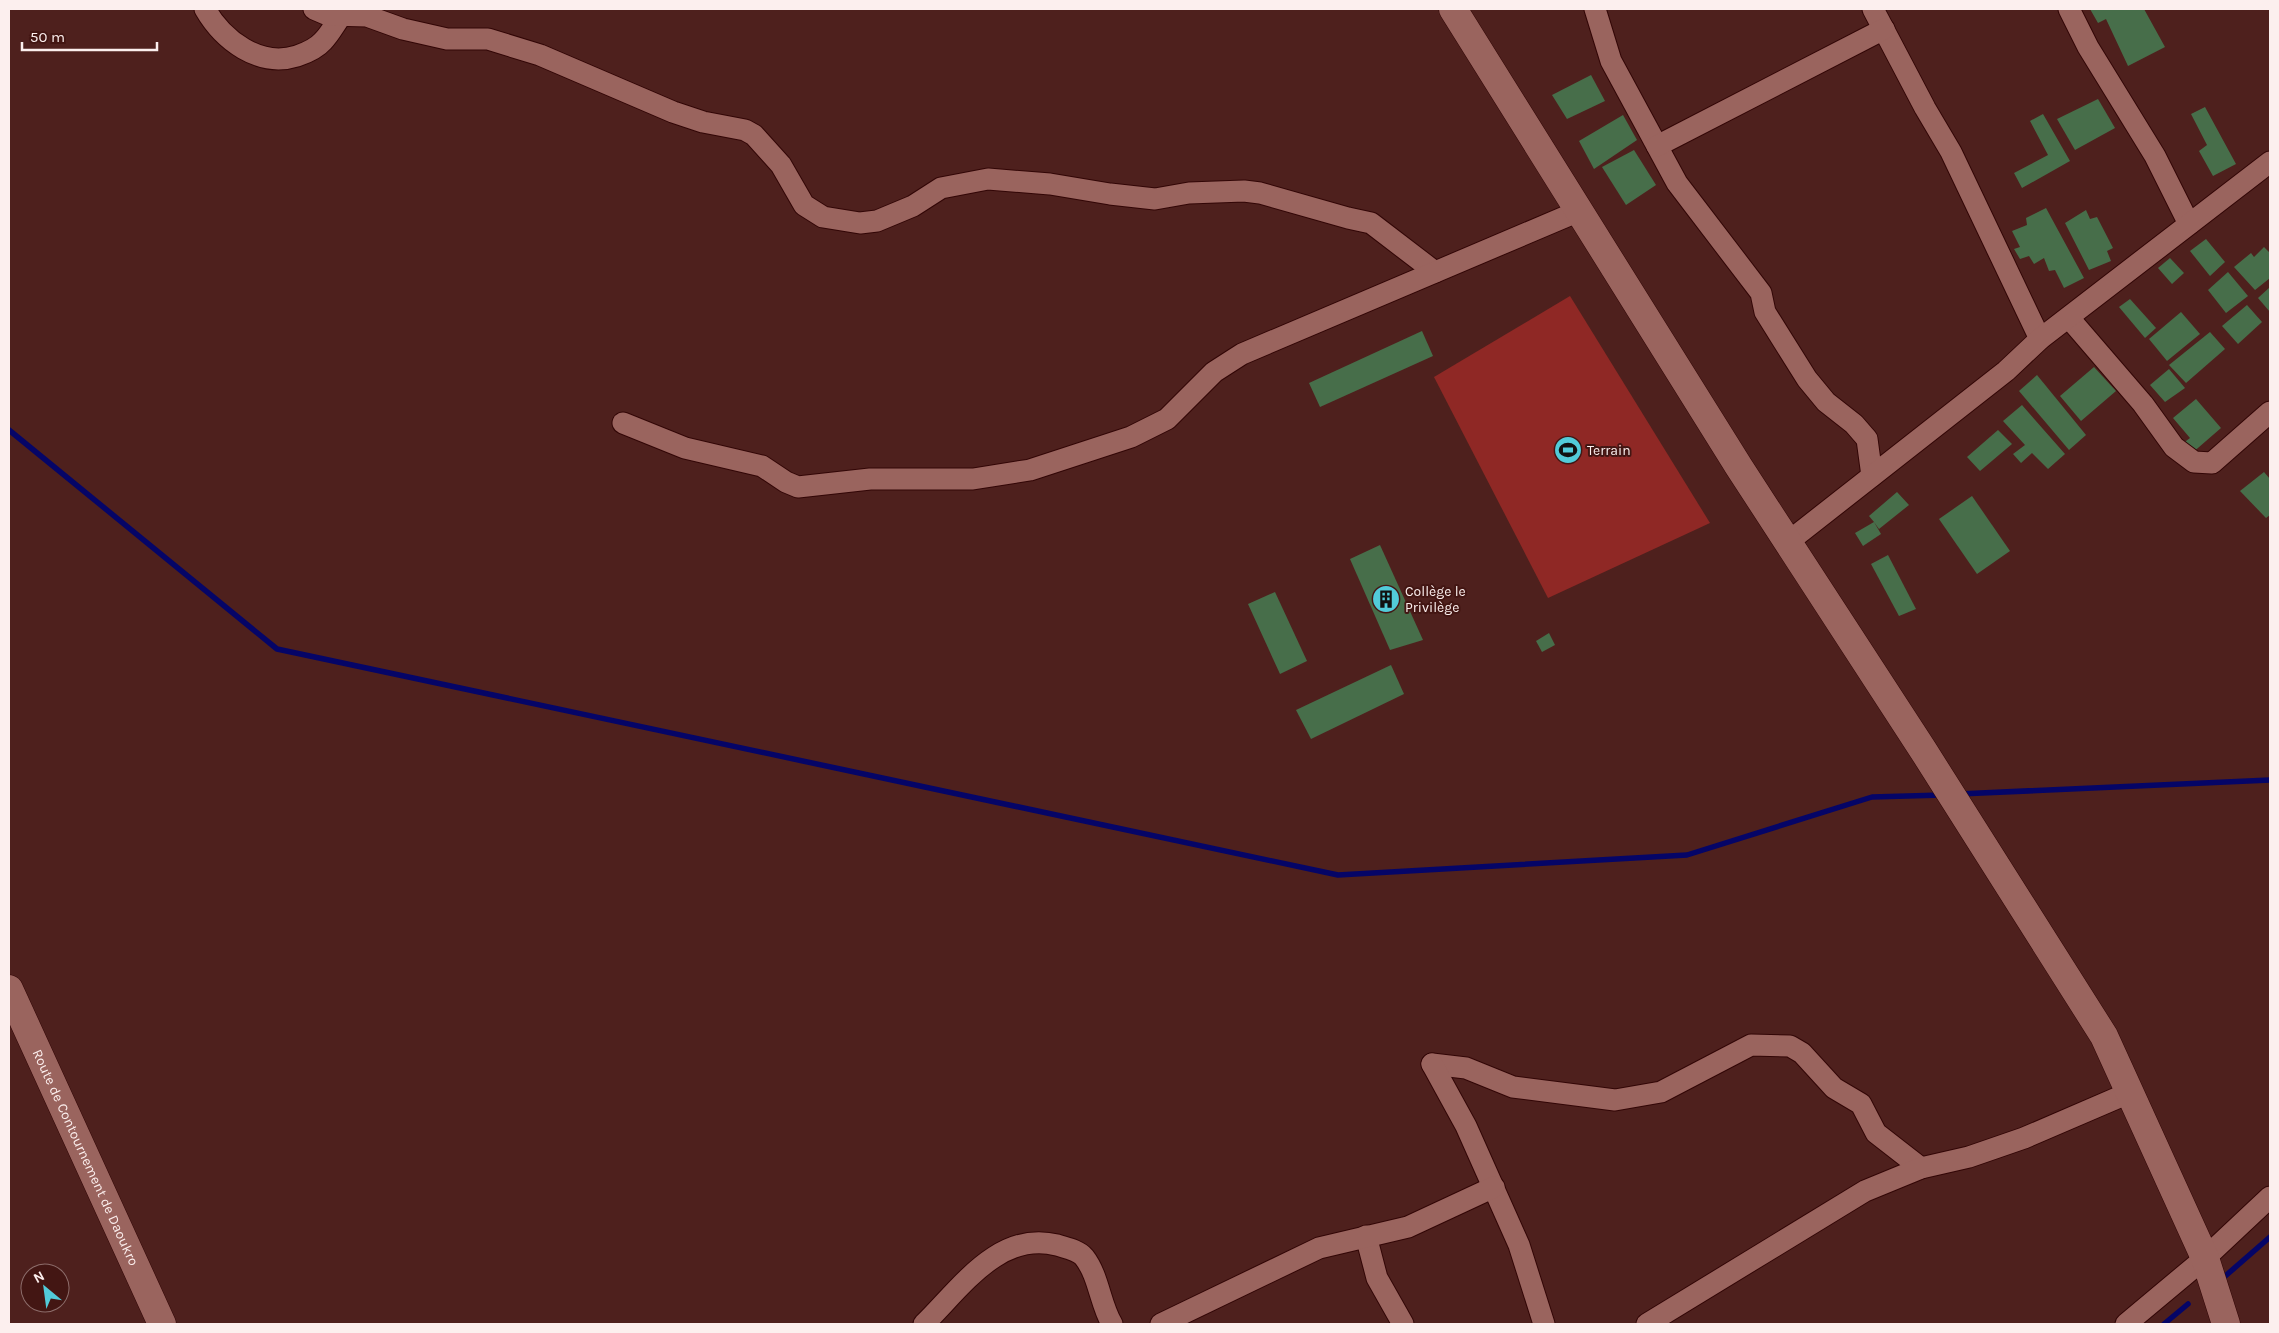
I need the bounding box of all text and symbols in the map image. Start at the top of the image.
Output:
scale bar [22,20,158,52]
text: 50 m [30,28,65,46]
sports icon: Terrain [1553,435,1583,465]
place label: Terrain [1587,442,1631,459]
place label: Collège le Privilège [1405,583,1466,616]
building icon: Collège le Privilège [1371,584,1401,614]
street label: Route de Contournement de Daoukro [29,1046,143,1268]
north arrow [20,1263,70,1313]
text: N [30,1267,47,1287]

